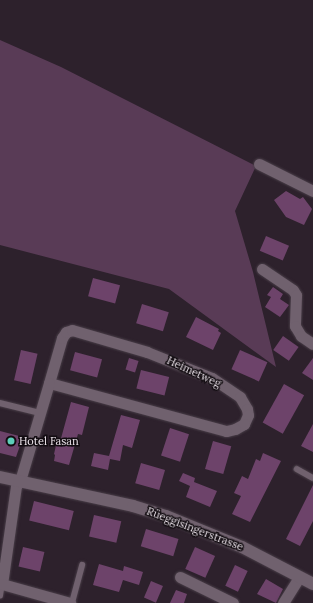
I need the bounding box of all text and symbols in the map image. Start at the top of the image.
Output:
street label: Heimetweg [165,354,223,390]
place label: Hotel Fasan [19,434,79,448]
marker: Hotel Fasan [6,436,16,446]
street label: Rüeggisingerstrasse [145,504,245,554]

